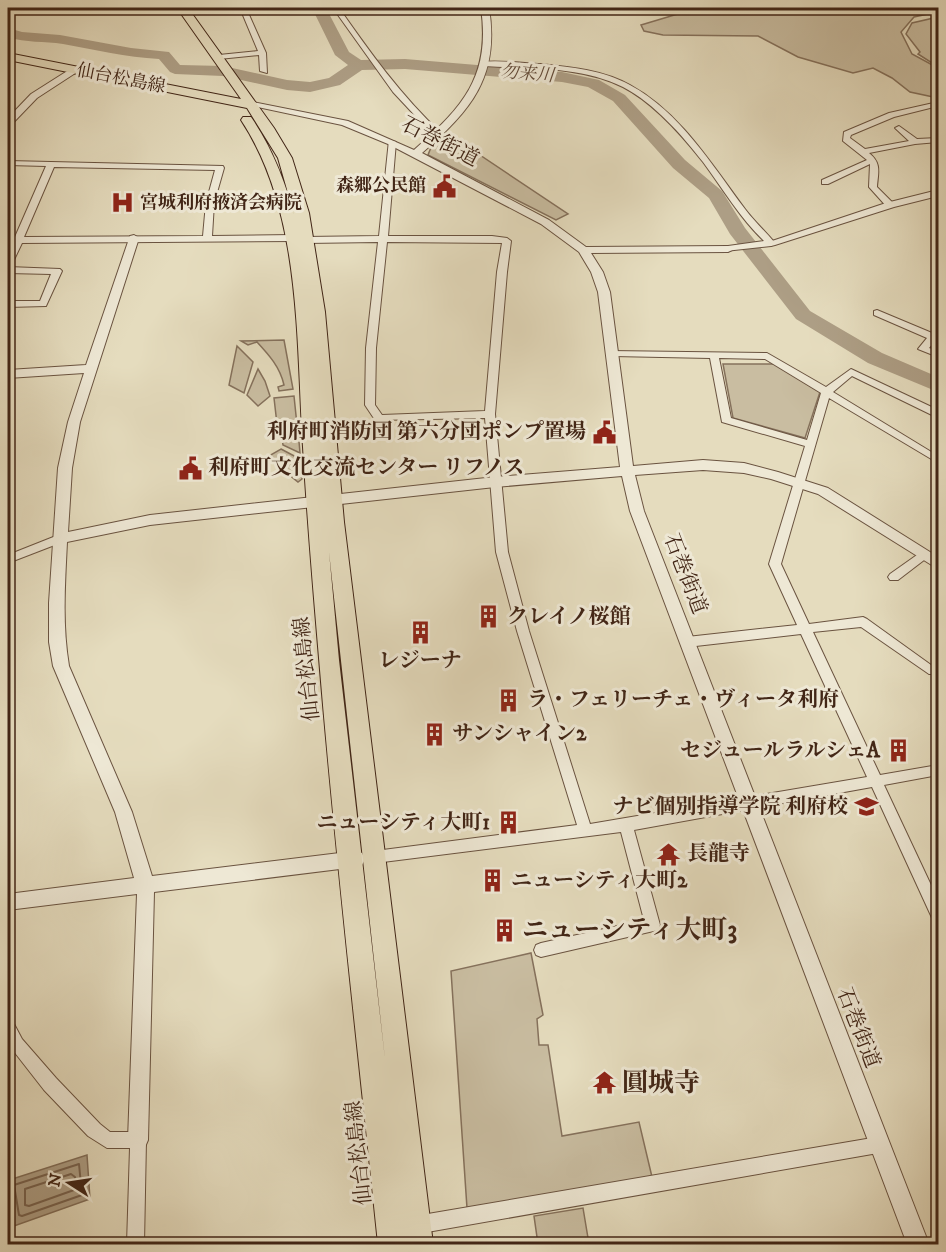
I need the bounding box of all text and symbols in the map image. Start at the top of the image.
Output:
street label: 仙台松島線 [75,60,167,98]
water label: 勿来川 [499,61,557,87]
street label: 石巻街道 [397,111,483,173]
public building icon: 森郷公民館 [431,173,457,199]
place label: 森郷公民館 [336,175,426,197]
hospital icon: 宮城利府掖済会病院 [109,190,135,216]
place label: 宮城利府掖済会病院 [140,192,302,214]
place label: 利府町消防団 第六分団ポンプ置場 [266,419,586,445]
public building icon: 利府町消防団 第六分団ポンプ置場 [591,419,617,445]
public building icon: 利府町文化交流センター リフノス [177,455,203,481]
place label: 利府町文化交流センター リフノス [208,455,524,481]
street label: 石巻街道 [658,530,712,618]
building icon: クレイノ桜館 [476,604,502,630]
place label: クレイノ桜館 [507,604,631,630]
street label: 仙台松島線 [289,615,325,723]
building icon: レジーナ [407,620,433,646]
place label: レジーナ [378,648,462,674]
building icon: ラ・フェリーチェ・ヴィータ利府 [496,687,522,713]
place label: ラ・フェリーチェ・ヴィータ利府 [527,687,839,713]
building icon: サンシャイン2 [421,721,447,747]
place label: サンシャイン2 [452,721,587,747]
place label: セジュールラルシェA [680,738,881,764]
building icon: セジュールラルシェA [885,738,911,764]
place label: ナビ個別指導学院 利府校 [612,794,848,820]
school or university icon: ナビ個別指導学院 利府校 [853,794,879,820]
place label: ニューシティ大町1 [316,810,490,836]
building icon: ニューシティ大町1 [495,810,521,836]
temple icon: 長龍寺 [656,841,682,867]
place label: 長龍寺 [687,841,750,867]
building icon: ニューシティ大町2 [480,868,506,894]
place label: ニューシティ大町2 [511,868,688,894]
place label: ニューシティ大町3 [522,914,737,947]
building icon: ニューシティ大町3 [491,917,517,943]
street label: 石巻街道 [831,984,885,1072]
place label: 圓城寺 [622,1067,700,1100]
temple icon: 圓城寺 [591,1070,617,1096]
street label: 仙台松島線 [341,1099,377,1207]
north arrow [39,1153,99,1213]
text: N [44,1172,66,1189]

